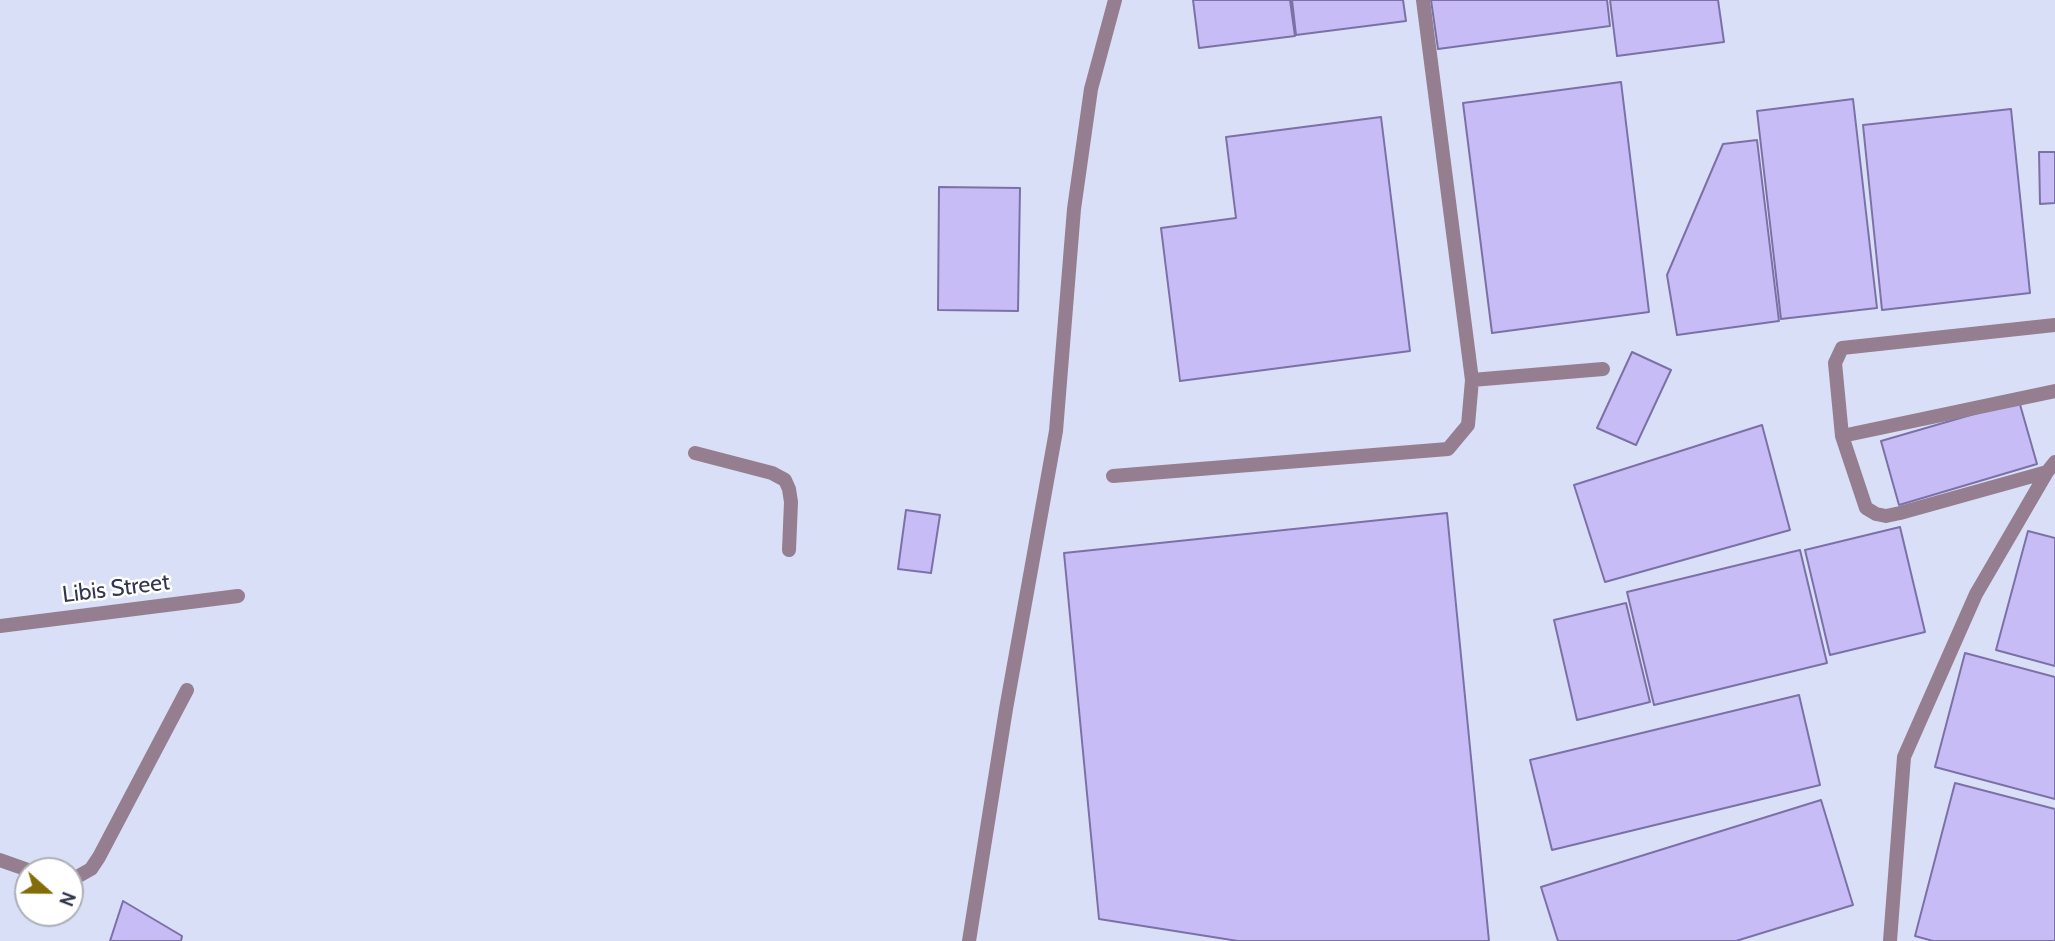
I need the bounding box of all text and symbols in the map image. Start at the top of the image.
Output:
street label: Libis Street [61,569,171,609]
north arrow [14,857,84,927]
text: N [54,889,80,909]

